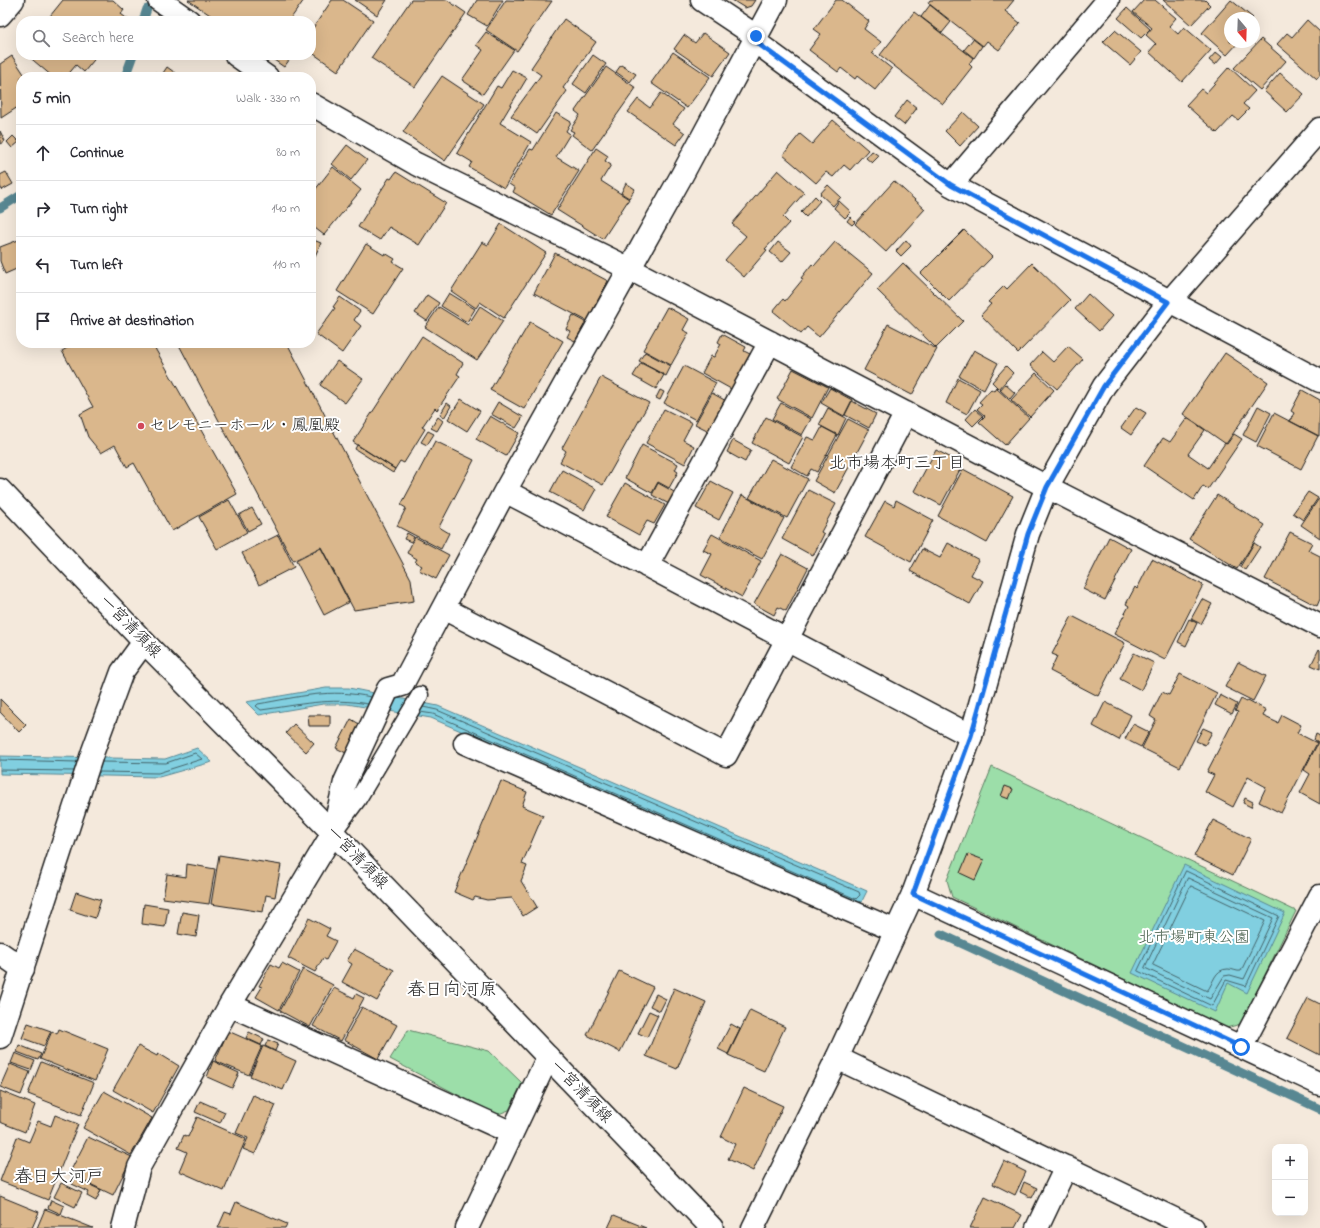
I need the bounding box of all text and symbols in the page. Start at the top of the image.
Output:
north arrow [1224,12,1260,48]
search box [16,16,316,60]
icon: search [30,27,52,49]
text: Search here [62,27,134,49]
route end [747,27,765,45]
text: 5 min [32,86,71,111]
text: Walk · 330 m [236,89,300,108]
icon: ahead [32,142,54,164]
text: Continue [70,142,124,164]
text: 80 m [276,143,300,162]
icon: right [32,198,54,220]
text: Turn right [70,198,128,220]
text: 140 m [272,199,300,218]
icon: left [32,254,54,276]
text: Turn left [70,254,123,276]
text: 110 m [273,255,300,274]
icon: arrive [32,310,54,332]
text: Arrive at destination [70,310,194,332]
place label: セレモニーホール・鳳凰殿 [149,414,340,438]
marker: セレモニーホール・鳳凰殿 [136,421,146,431]
district label: 北市場本町三丁目 [829,451,965,476]
street label: 一宮清須線 [94,590,166,664]
street label: 一宮清須線 [321,821,393,895]
park label: 北市場町東公園 [1138,926,1250,950]
district label: 春日向河原 [407,978,497,1004]
route start [1232,1038,1250,1056]
street label: 一宮清須線 [545,1055,617,1129]
map controls [1272,1144,1308,1216]
button: + [1272,1144,1308,1180]
district label: 春日大河戸 [14,1165,104,1191]
button: − [1272,1180,1308,1216]

